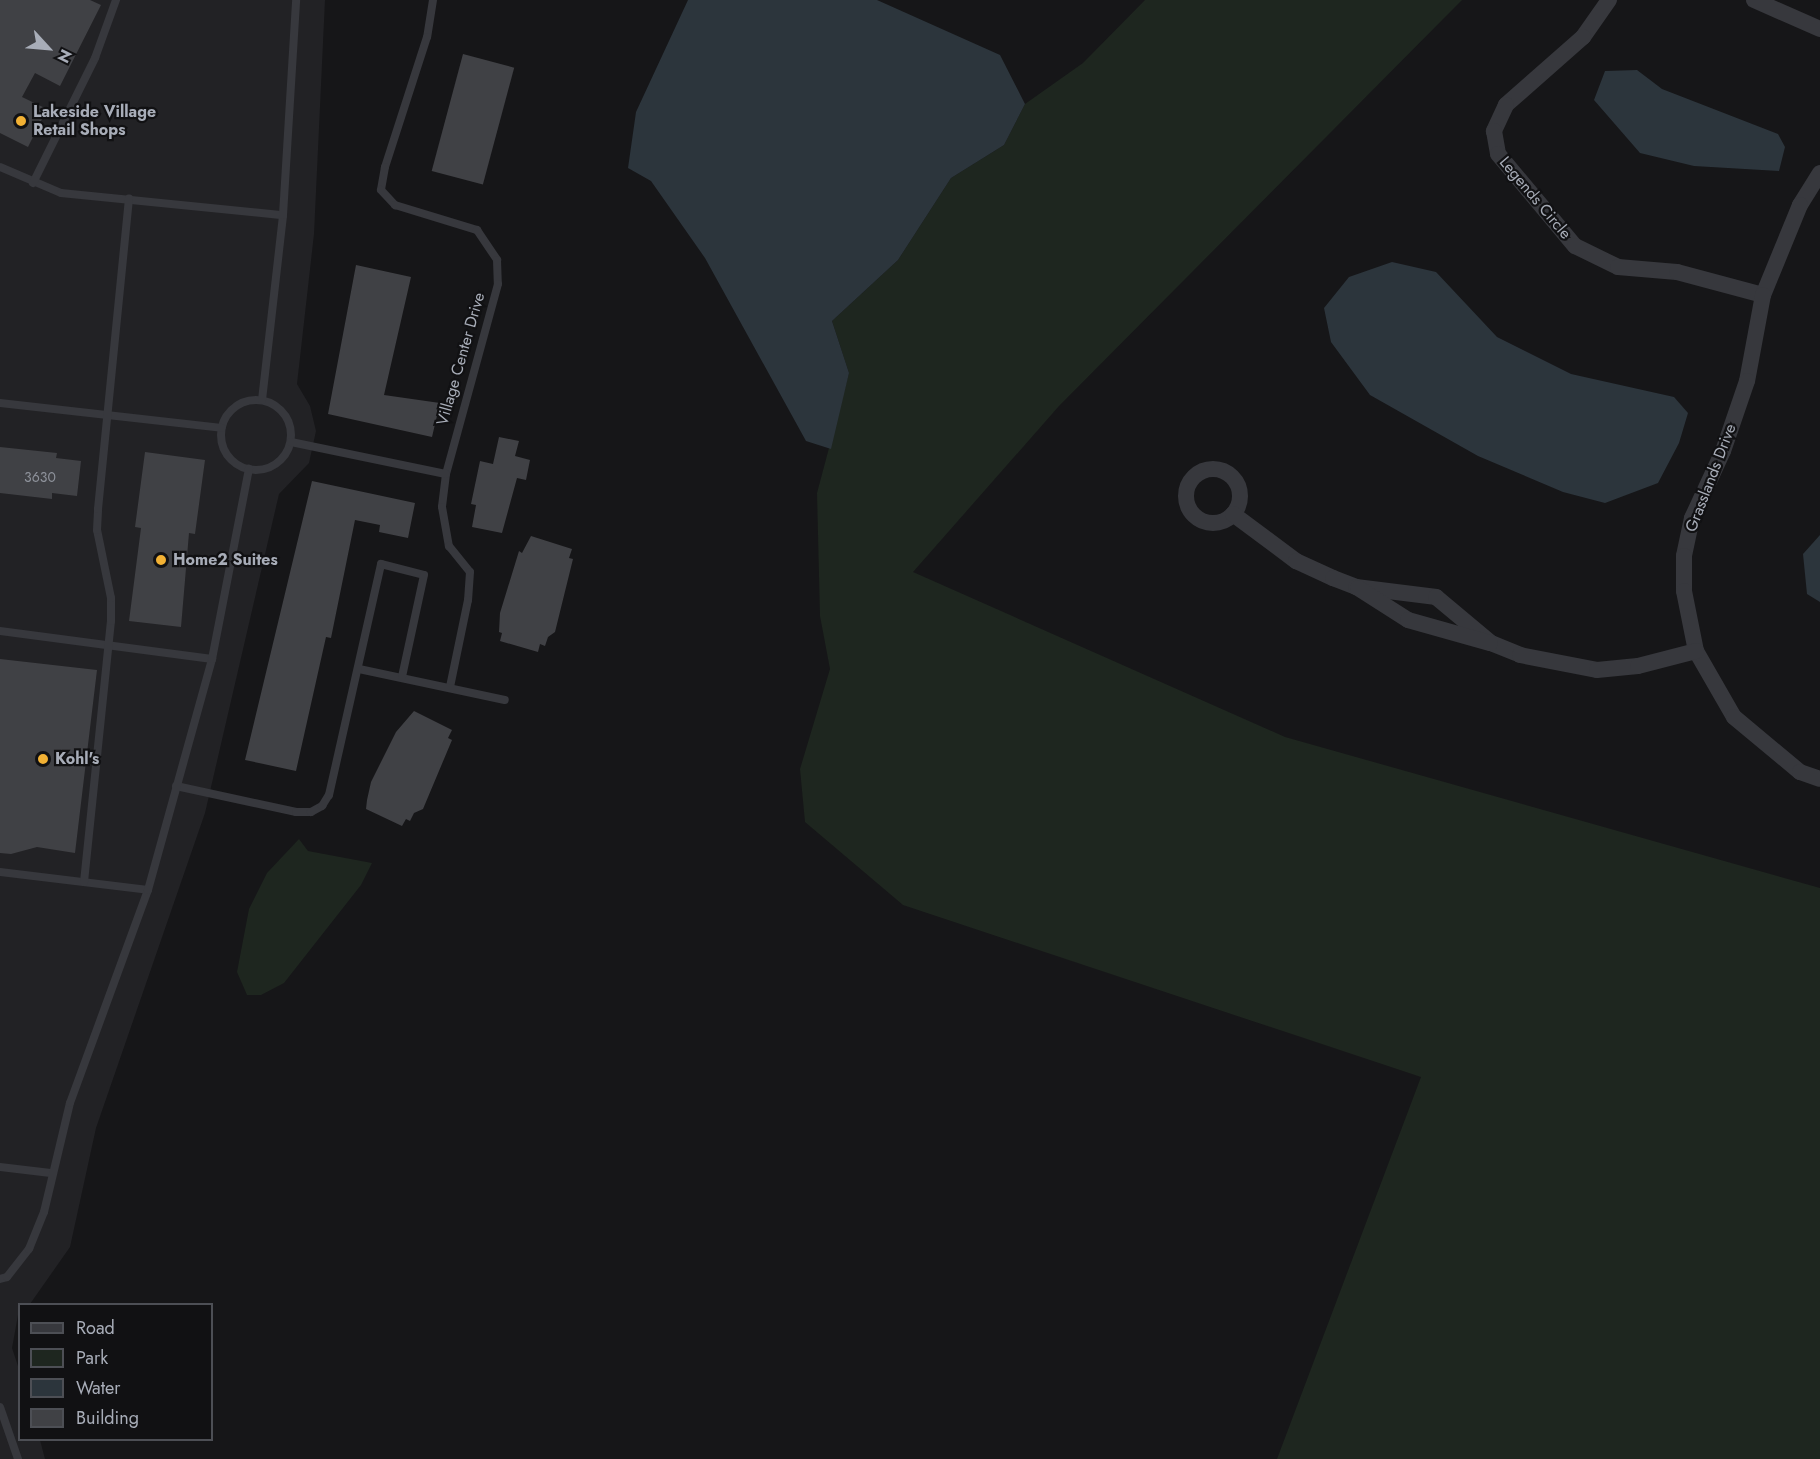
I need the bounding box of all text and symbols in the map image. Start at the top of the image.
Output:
north arrow [18,18,78,78]
text: N [52,45,78,67]
place label: Lakeside Village Retail Shops [33,102,156,140]
marker: Lakeside Village Retail Shops [14,114,28,128]
street label: Legends Circle [1495,153,1575,243]
street label: Village Center Drive [433,290,489,428]
street label: Grasslands Drive [1682,421,1740,535]
house number: 3630 [24,469,56,485]
place label: Home2 Suites [173,550,278,570]
marker: Home2 Suites [154,553,168,567]
place label: Kohl's [55,749,99,769]
marker: Kohl's [36,752,50,766]
legend [18,1303,213,1441]
text: Road [76,1315,115,1341]
text: Park [76,1345,108,1371]
text: Water [76,1375,120,1401]
text: Building [76,1405,139,1431]

